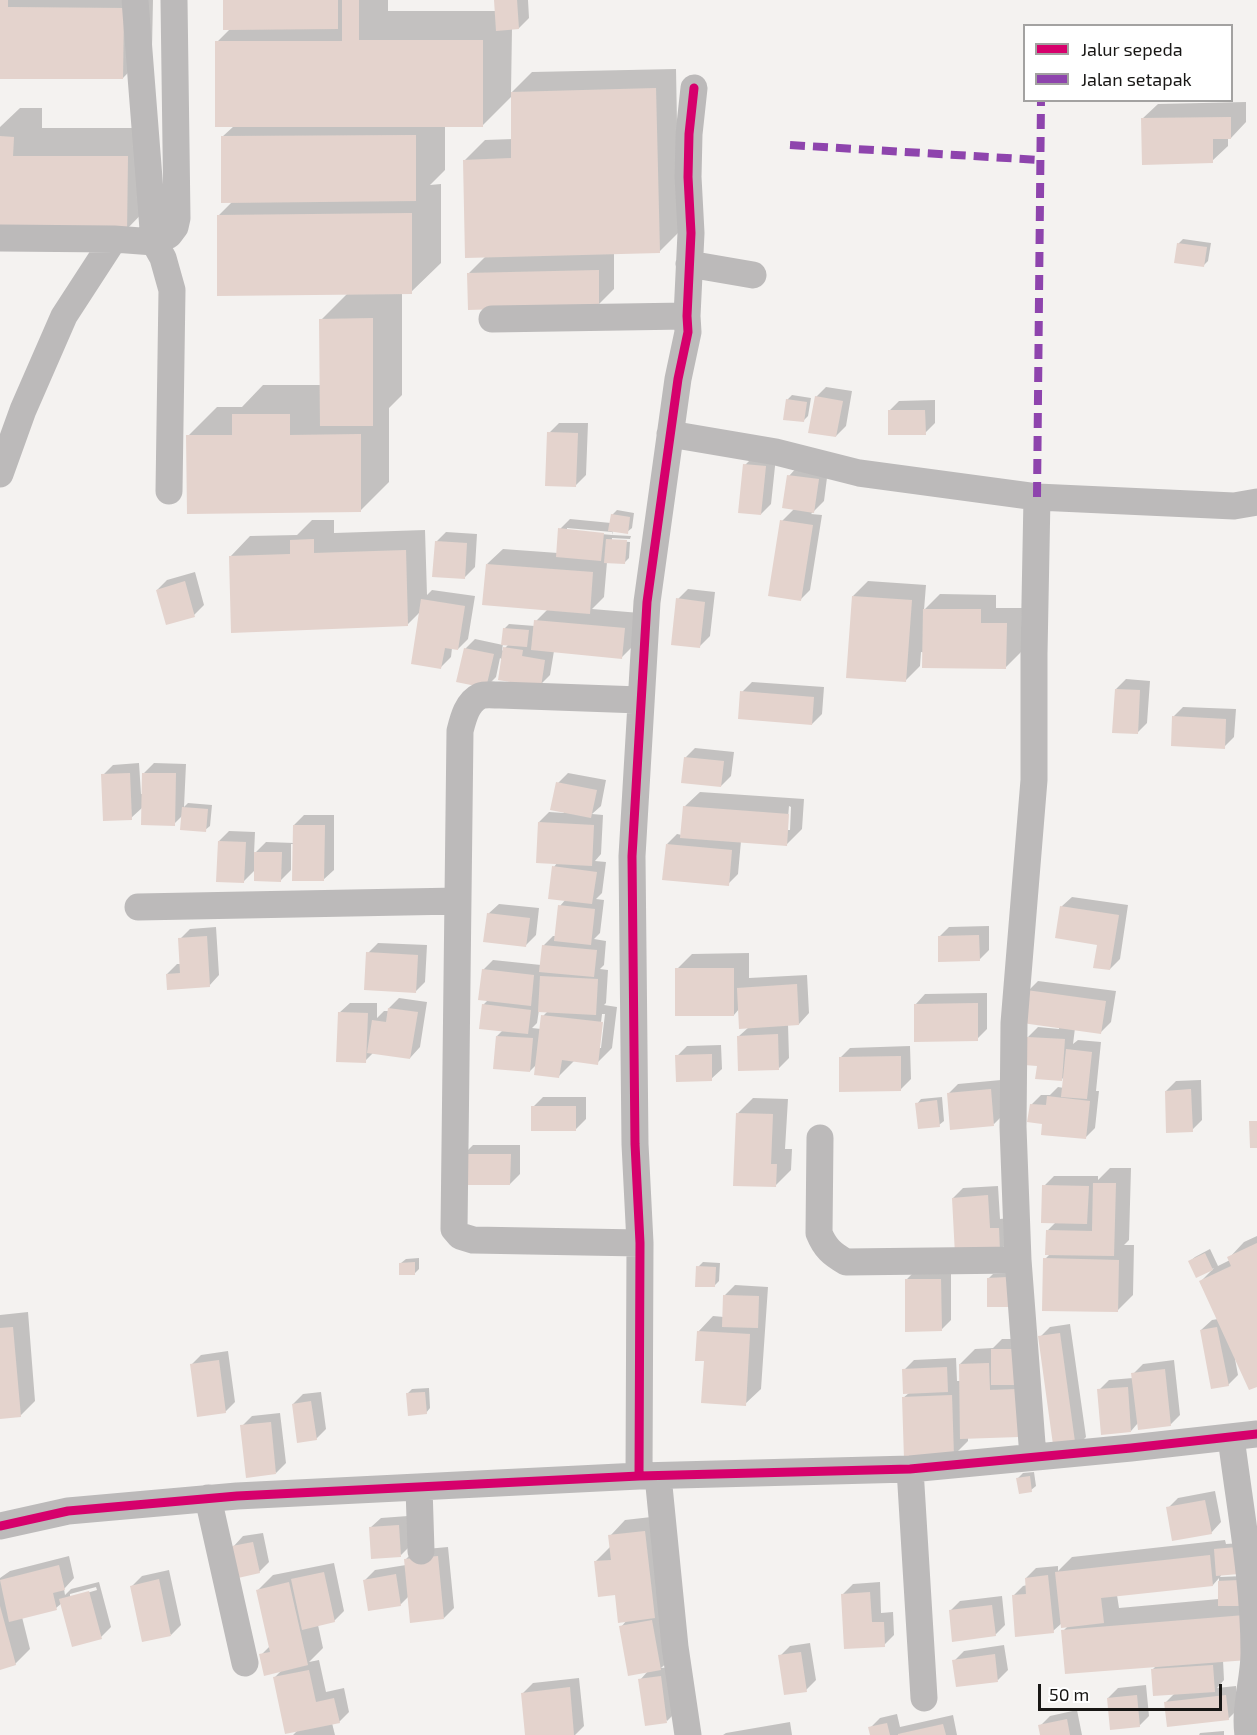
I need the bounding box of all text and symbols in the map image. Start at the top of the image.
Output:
legend [1023,24,1233,102]
text: Jalur sepeda [1081,38,1183,60]
text: Jalan setapak [1081,68,1192,90]
scale bar [1041,1672,1226,1710]
text: 50 m [1049,1683,1089,1705]

